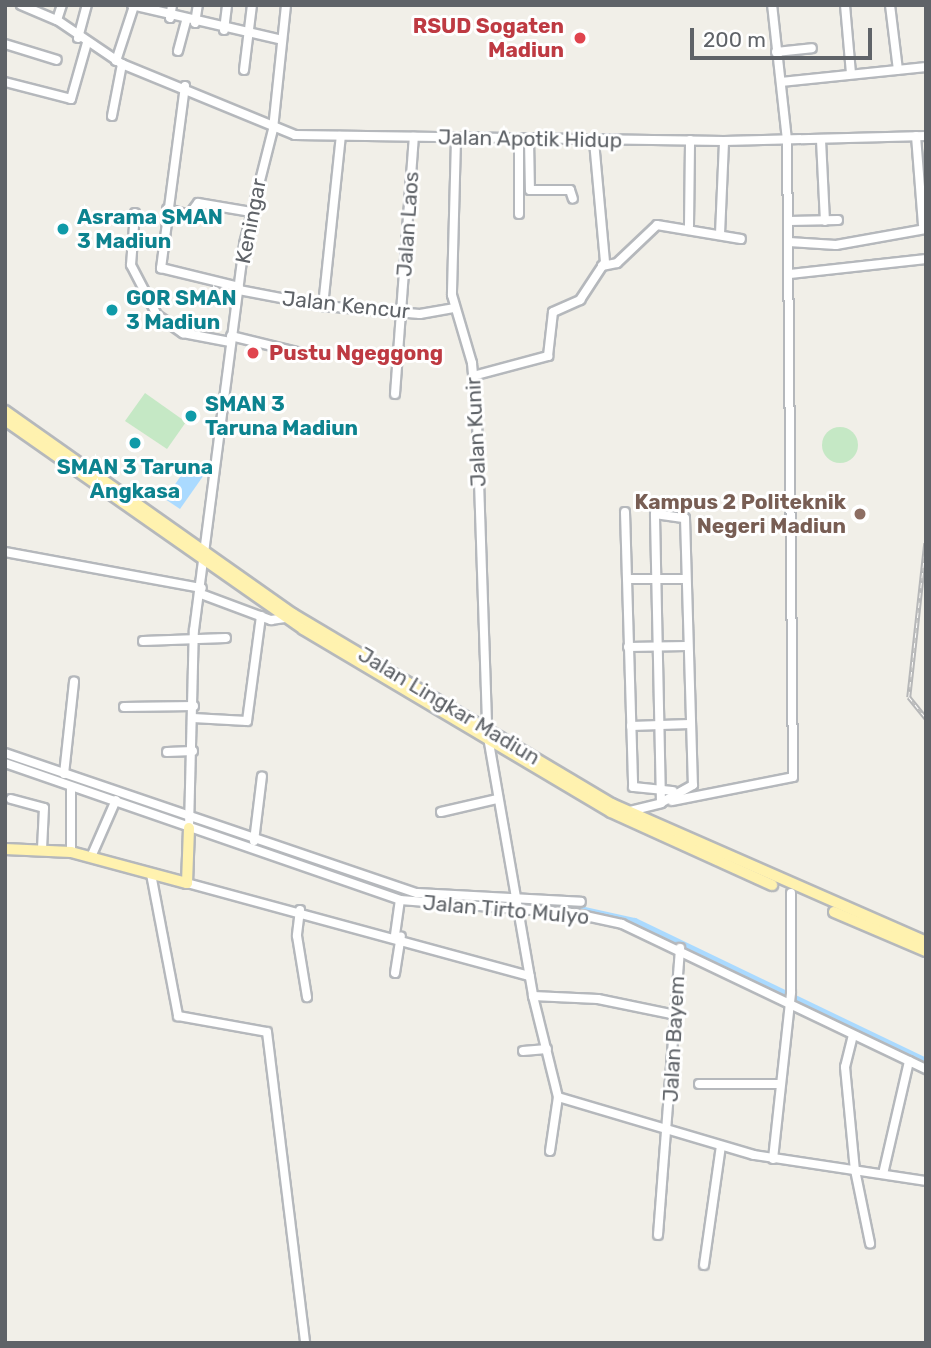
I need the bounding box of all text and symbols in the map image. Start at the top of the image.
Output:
place label: RSUD Sogaten Madiun [413,13,564,63]
scale bar [693,14,875,58]
text: 200 m [703,27,766,52]
marker: RSUD Sogaten Madiun [570,28,590,48]
street label: Jalan Apotik Hidup [437,125,623,153]
street label: Jalan Laos [392,170,424,278]
street label: Keningar [230,176,272,266]
place label: Asrama SMAN 3 Madiun [77,204,223,254]
marker: Asrama SMAN 3 Madiun [55,221,71,237]
place label: GOR SMAN 3 Madiun [126,285,237,335]
street label: Jalan Kencur [281,286,411,324]
marker: GOR SMAN 3 Madiun [104,302,120,318]
place label: Pustu Ngeggong [269,340,443,366]
marker: Pustu Ngeggong [243,343,263,363]
street label: Jalan Kunir [461,376,491,488]
place label: SMAN 3 Taruna Madiun [205,391,358,441]
marker: SMAN 3 Taruna Madiun [183,408,199,424]
marker: SMAN 3 Taruna Angkasa [127,435,143,451]
place label: SMAN 3 Taruna Angkasa [57,454,213,504]
place label: Kampus 2 Politeknik Negeri Madiun [634,489,846,539]
marker: Kampus 2 Politeknik Negeri Madiun [852,506,868,522]
street label: Jalan Lingkar Madiun [353,642,545,770]
street label: Jalan Tirto Mulyo [421,890,591,930]
street label: Jalan Bayem [658,975,690,1103]

